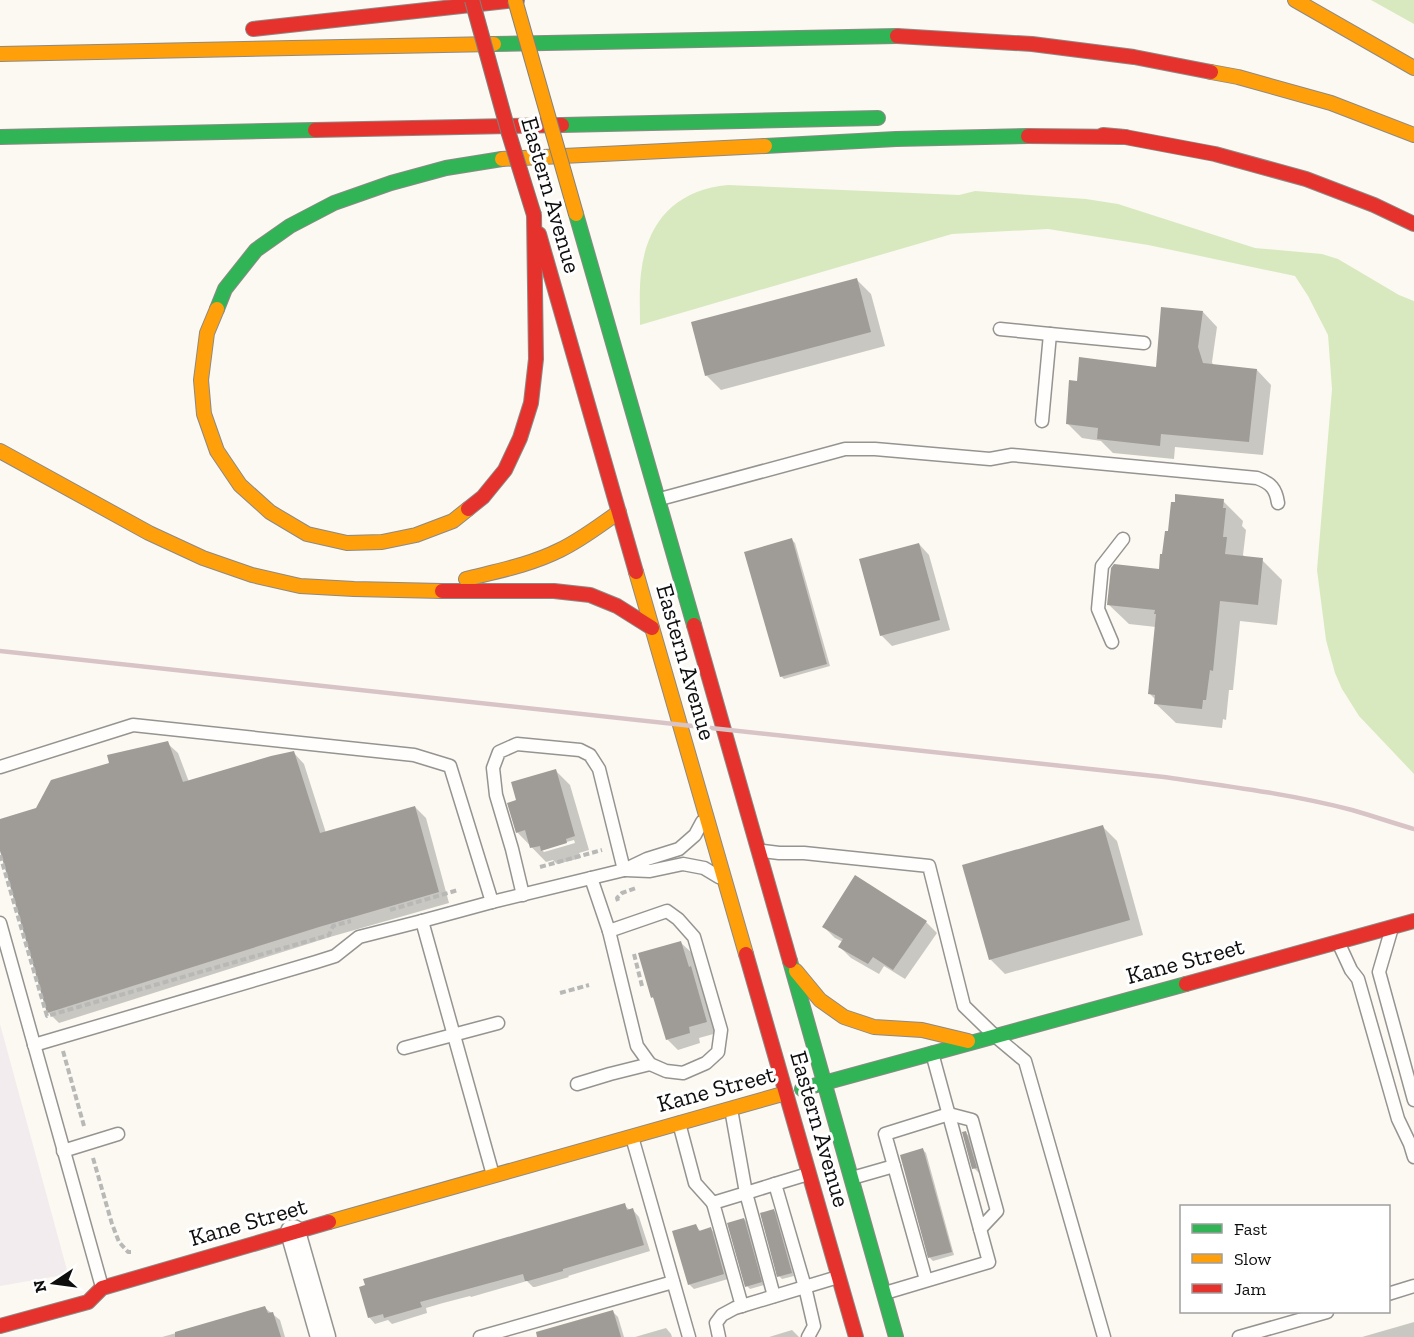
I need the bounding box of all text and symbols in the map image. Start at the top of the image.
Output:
street label: Eastern Avenue [515,113,588,276]
street label: Eastern Avenue [650,580,723,743]
street label: Kane Street [1123,931,1247,990]
street label: Eastern Avenue [784,1047,857,1210]
street label: Kane Street [654,1059,778,1118]
street label: Kane Street [186,1191,310,1252]
legend [1180,1205,1390,1313]
text: Fast [1234,1218,1267,1240]
text: Slow [1234,1248,1271,1270]
north arrow [24,1253,84,1313]
text: N [29,1278,50,1294]
text: Jam [1234,1278,1266,1300]

